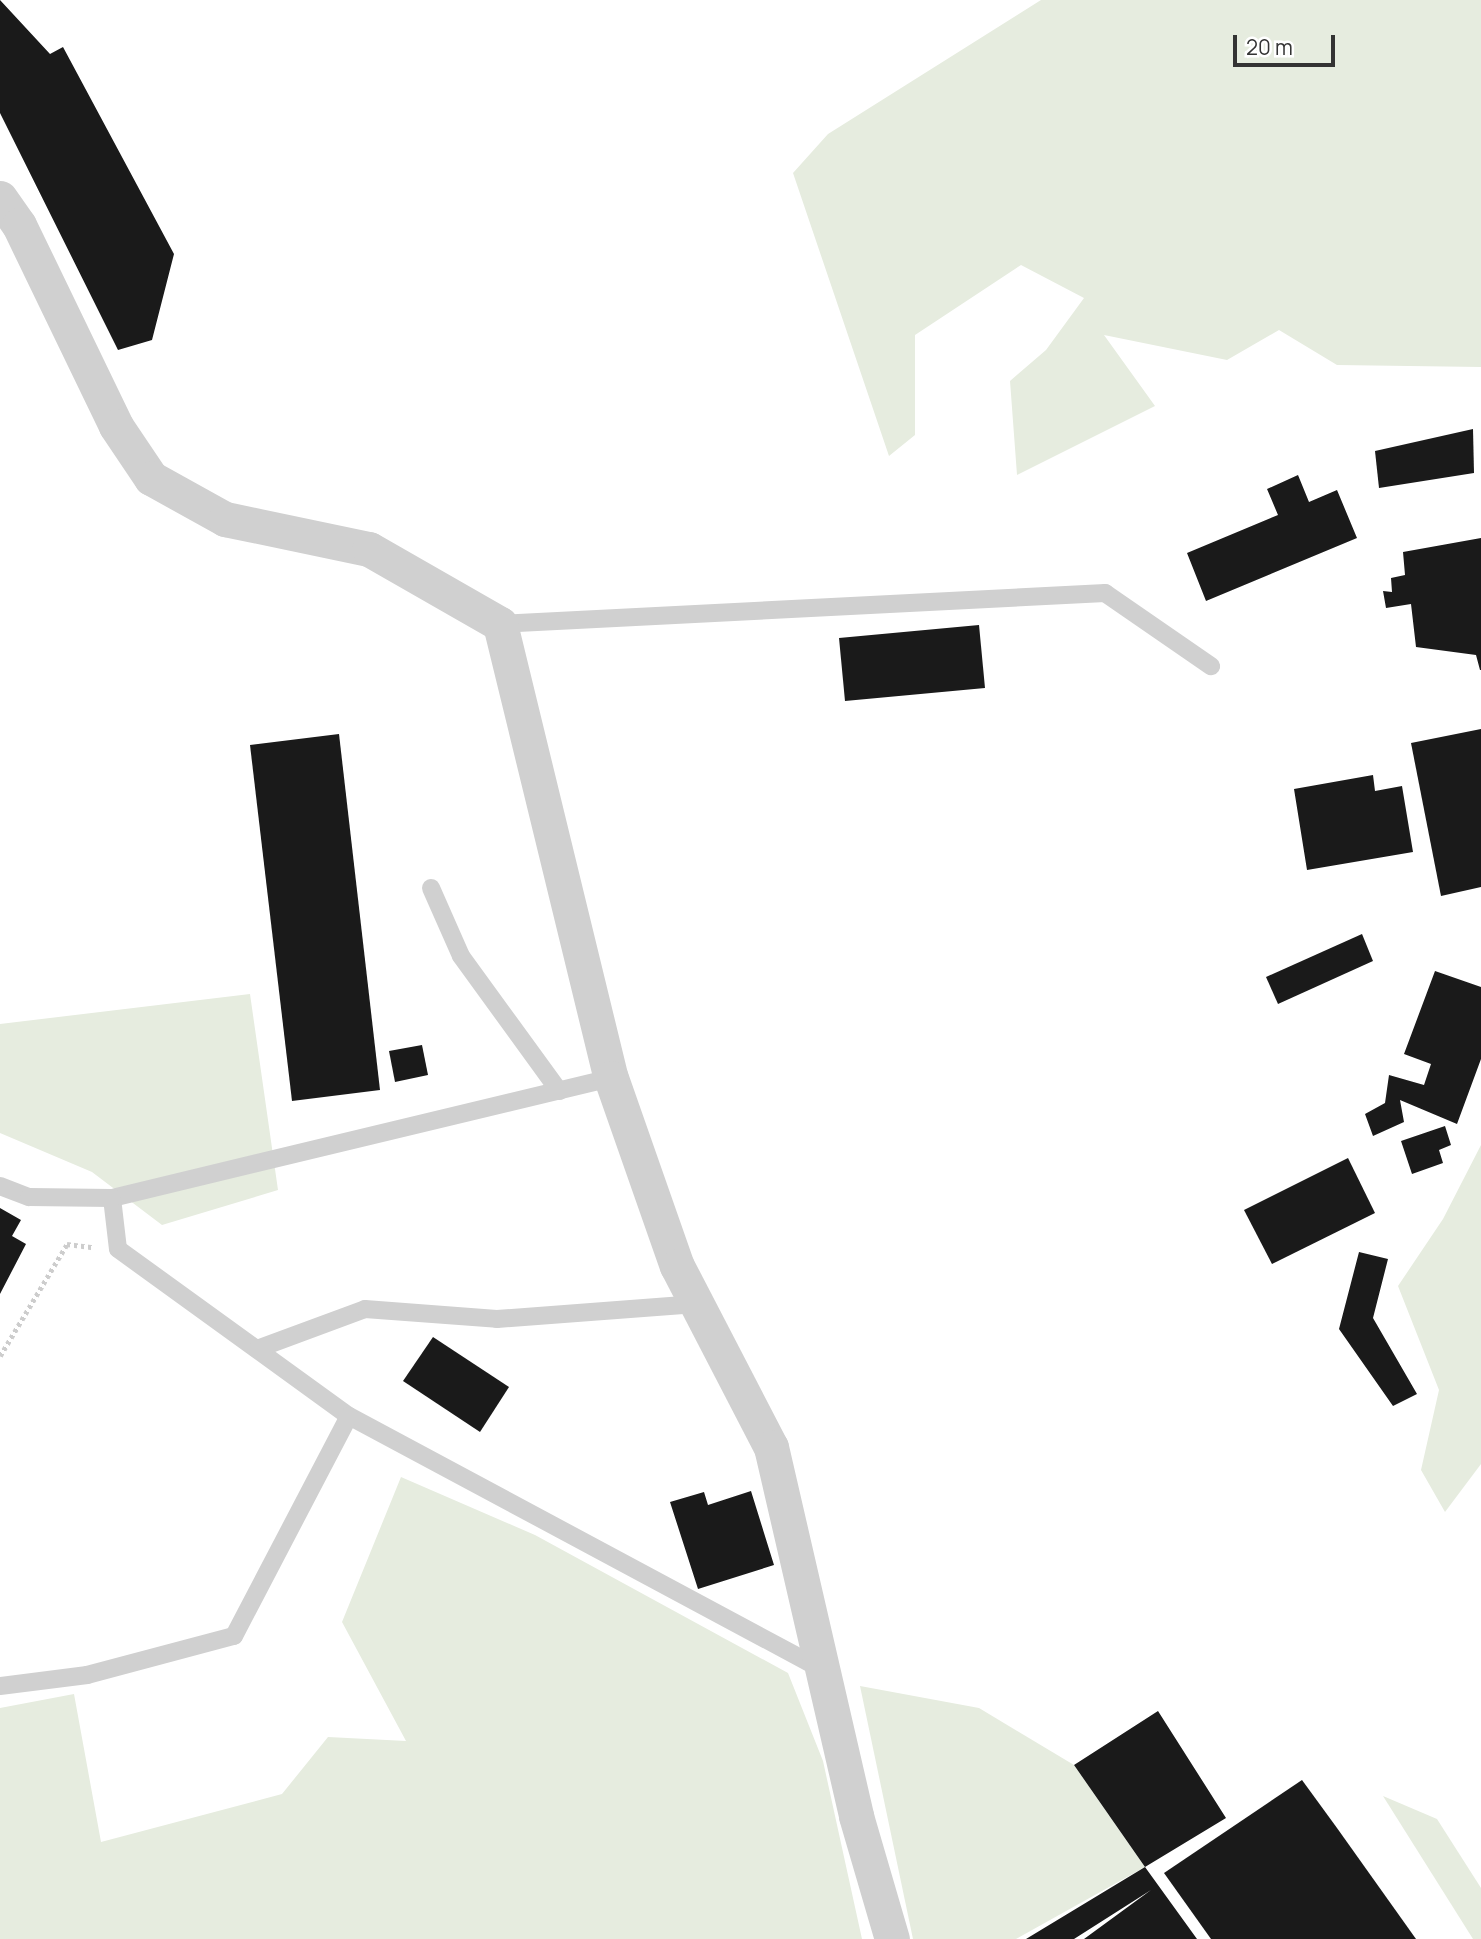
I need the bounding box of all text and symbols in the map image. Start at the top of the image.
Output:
scale bar [1236,21,1338,65]
text: 20 m [1246,33,1293,61]

